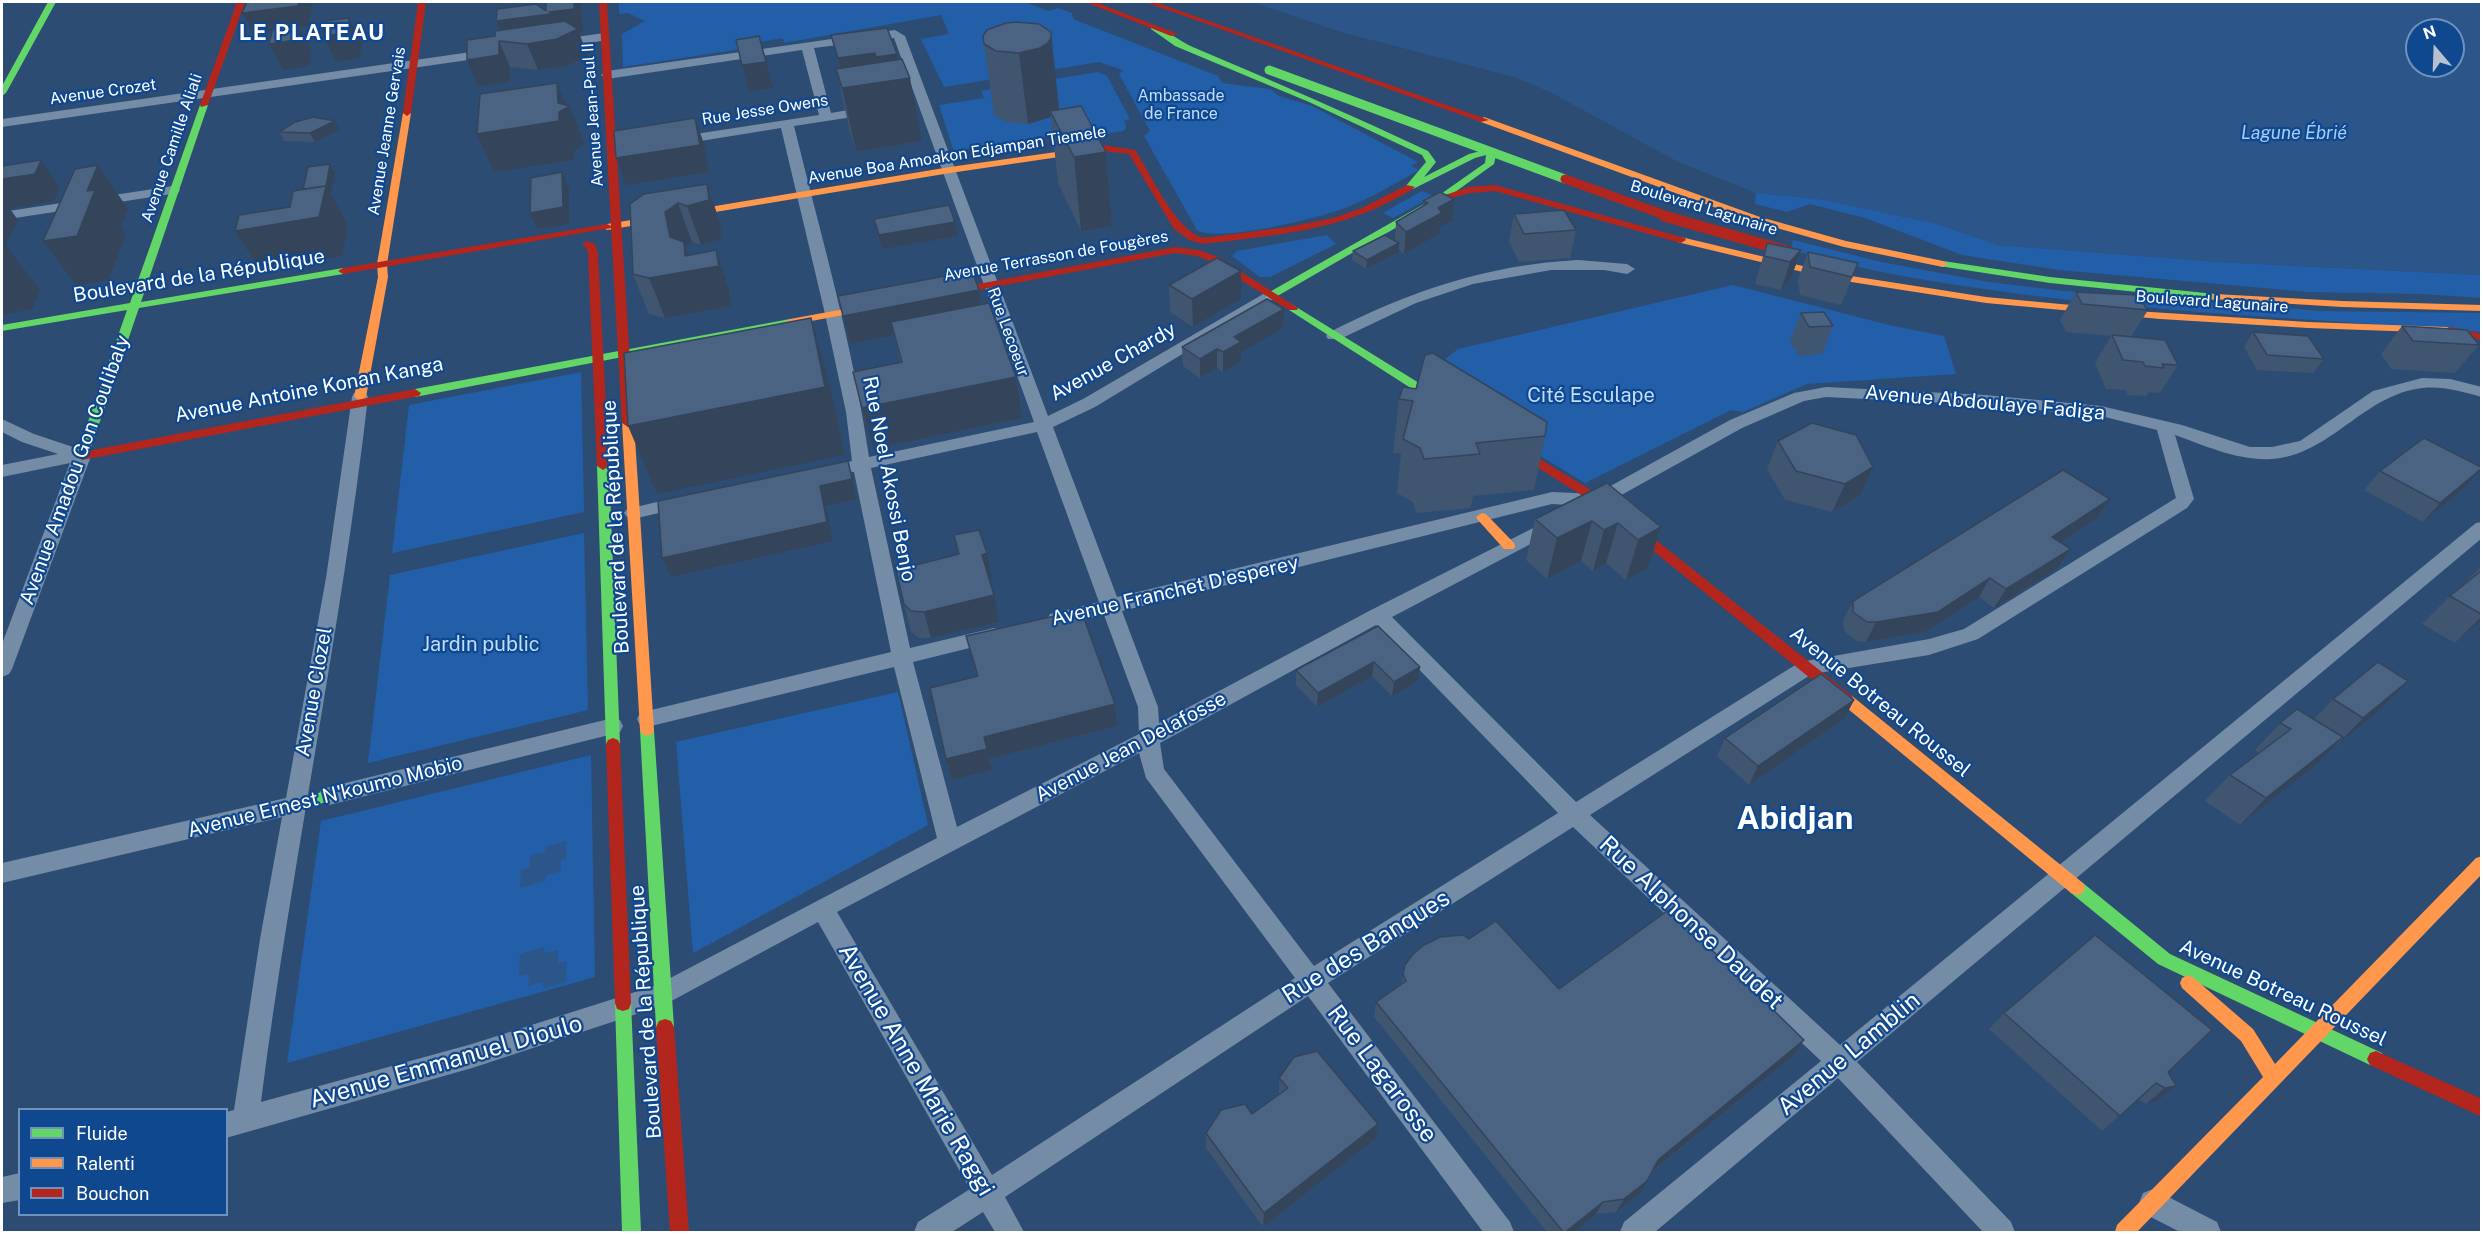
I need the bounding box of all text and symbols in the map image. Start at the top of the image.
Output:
north arrow [2405,18,2465,78]
district label: LE PLATEAU [239,20,385,46]
text: N [2421,21,2439,43]
street label: Avenue Jean-Paul II [578,42,608,188]
street label: Avenue Jeanne Gervais [364,45,410,217]
street label: Avenue Camille Aliali [138,71,206,225]
street label: Avenue Crozet [48,75,158,109]
park label: Ambassade de France [1137,86,1225,124]
street label: Rue Jesse Owens [700,91,830,129]
street label: Avenue Boa Amoakon Edjampan Tiemele [807,122,1107,188]
water label: Lagune Ébrié [2241,122,2347,144]
street label: Boulevard Lagunaire [1628,176,1780,240]
street label: Avenue Terrasson de Fougères [942,227,1170,285]
street label: Boulevard de la République [72,244,326,308]
street label: Rue Lecoeur [983,285,1033,379]
street label: Boulevard Lagunaire [2135,287,2289,317]
street label: Avenue Chardy [1046,318,1180,406]
street label: Avenue Amadou Gon Coulibaly [15,332,135,608]
street label: Avenue Antoine Konan Kanga [173,352,445,428]
street label: Rue Noel Akossi Benjo [857,374,921,584]
street label: Avenue Abdoulaye Fadiga [1864,381,2106,425]
park label: Cité Esculape [1527,384,1655,408]
street label: Boulevard de la République [597,399,635,655]
street label: Avenue Franchet D'esperey [1049,551,1301,631]
street label: Avenue Botreau Roussel [1785,622,1975,782]
street label: Avenue Clozel [291,625,337,759]
park label: Jardin public [422,633,540,657]
street label: Avenue Jean Delafosse [1032,687,1230,807]
street label: Avenue Ernest N'koumo Mobio [185,751,465,843]
district label: Abidjan [1736,800,1854,838]
street label: Rue Alphonse Daudet [1593,830,1789,1016]
street label: Boulevard de la République [625,884,667,1140]
street label: Rue des Banques [1277,884,1455,1010]
street label: Avenue Botreau Roussel [2176,934,2390,1052]
street label: Avenue Anne Marie Raggi [832,939,1000,1201]
street label: Avenue Lamblin [1772,986,1926,1122]
street label: Rue Lagarosse [1321,1000,1443,1148]
street label: Avenue Emmanuel Dioulo [306,1009,586,1115]
legend [18,1108,228,1216]
text: Fluide [76,1123,128,1144]
text: Ralenti [76,1153,135,1174]
text: Bouchon [76,1183,149,1204]

